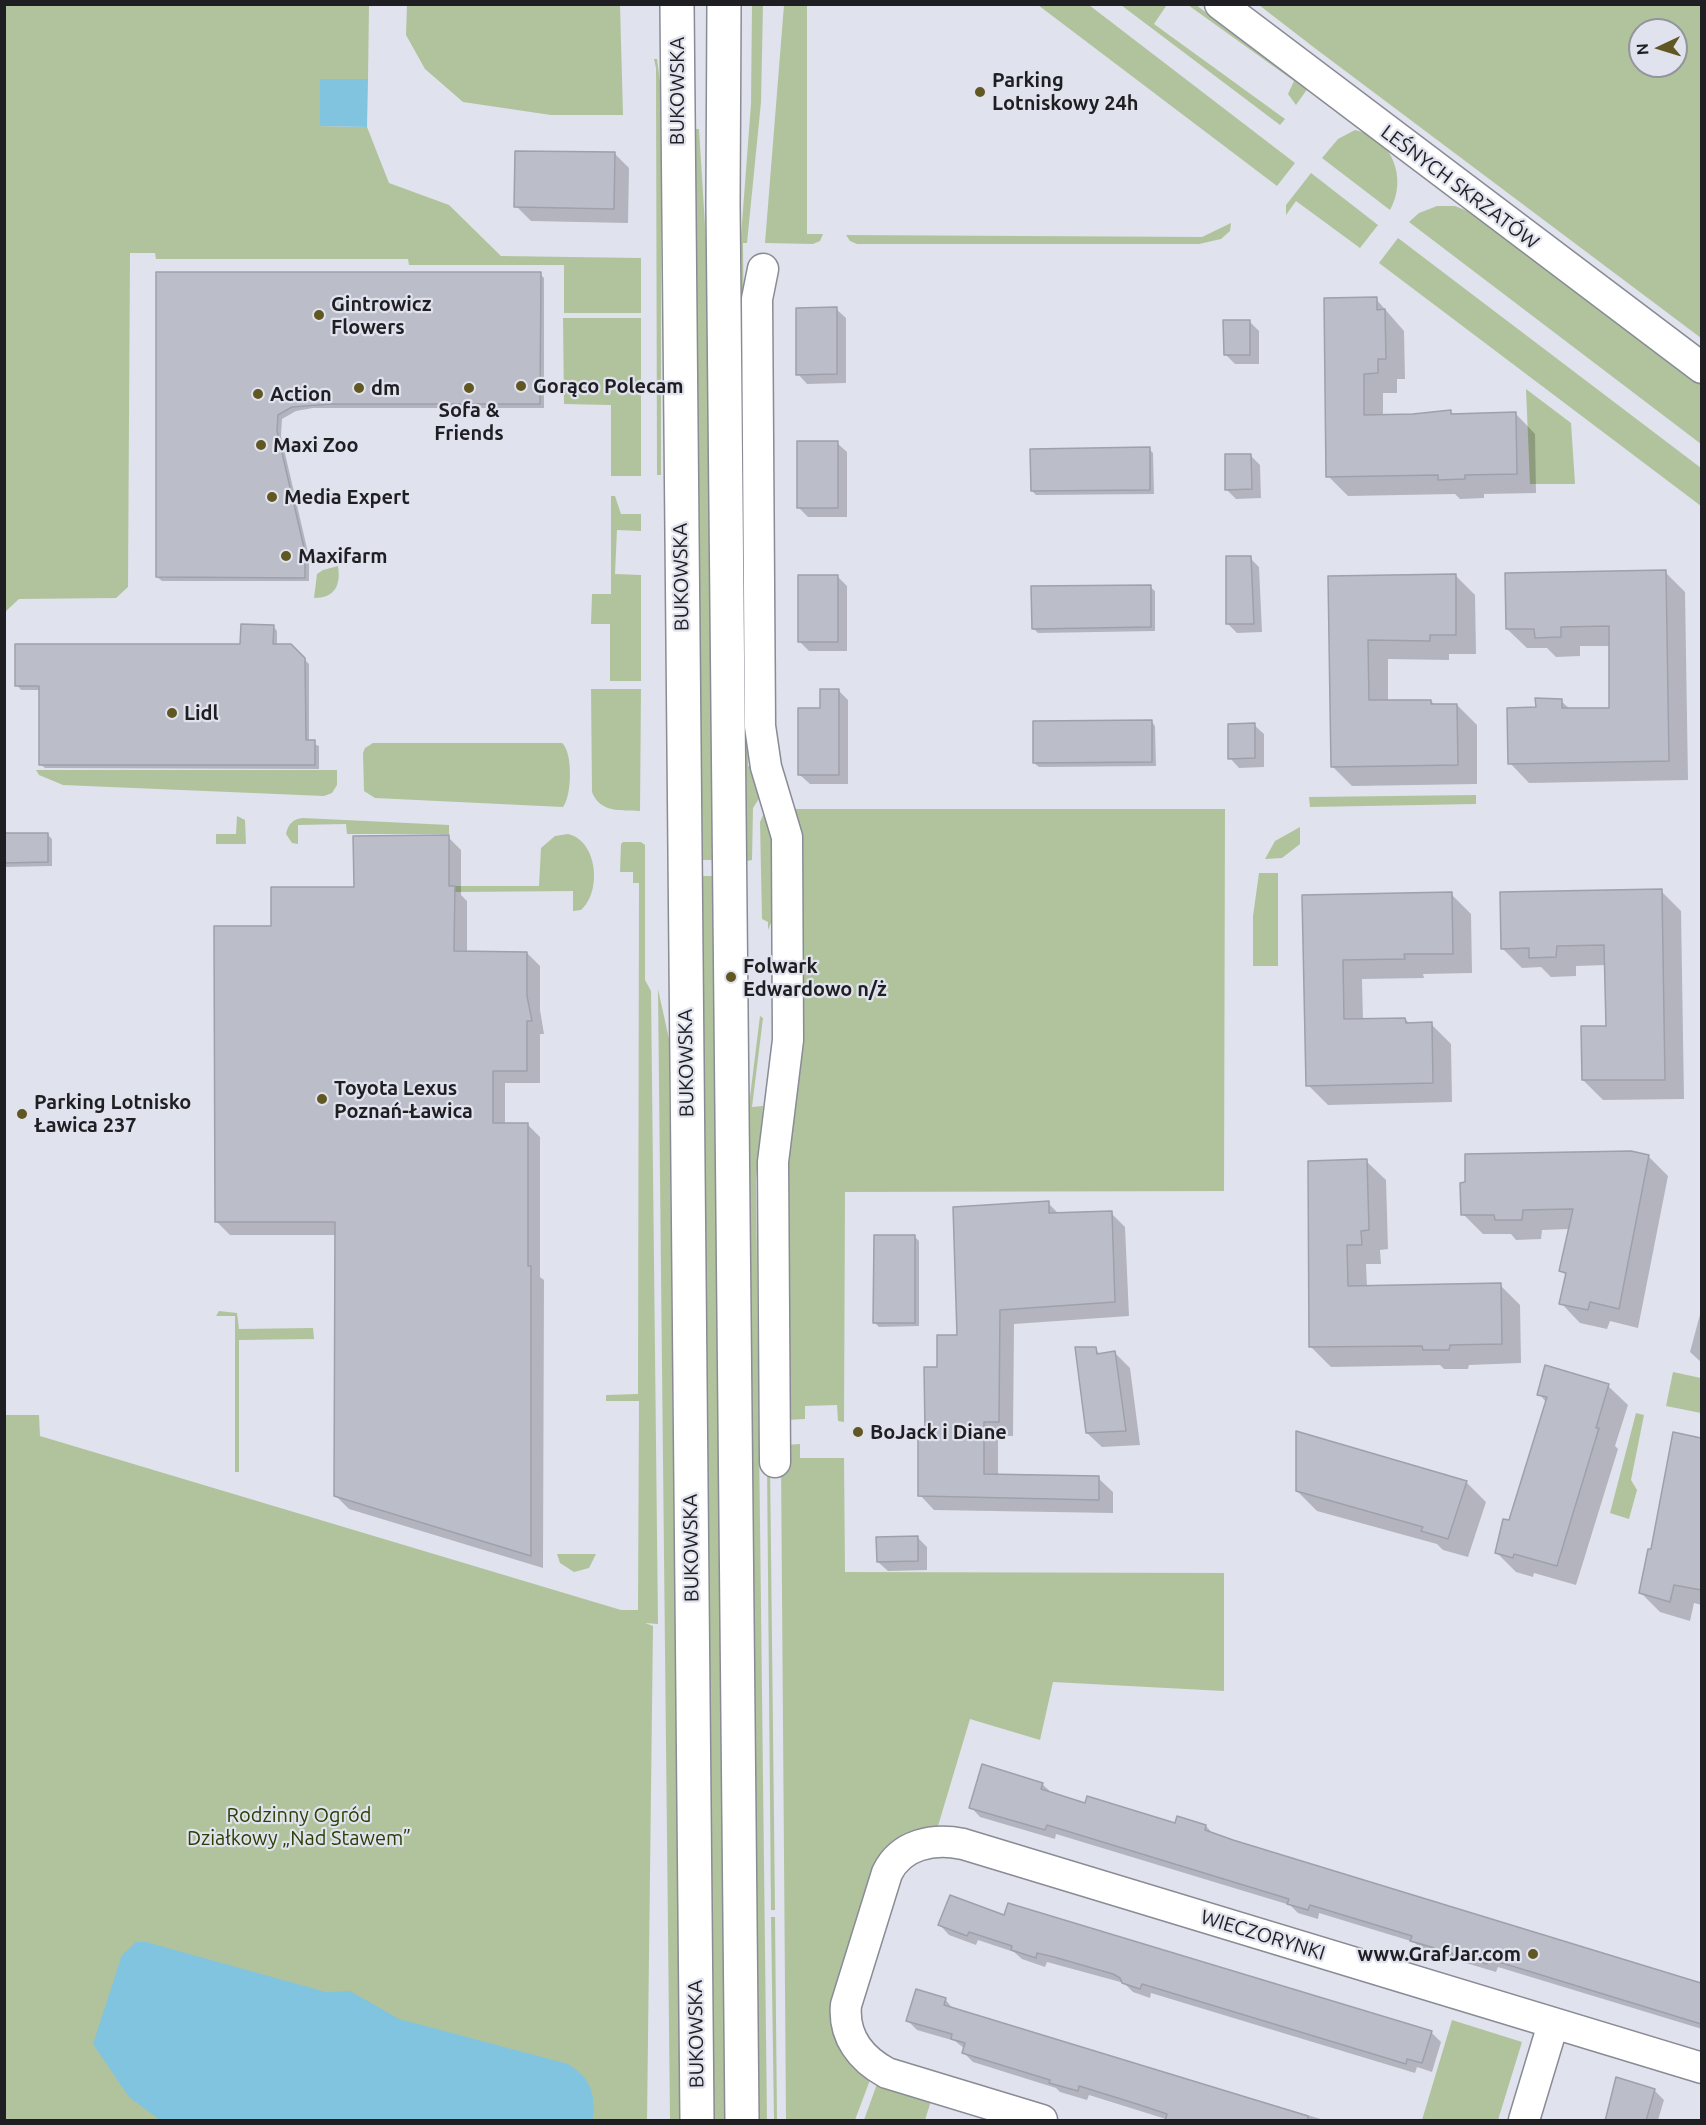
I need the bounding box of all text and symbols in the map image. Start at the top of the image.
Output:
north arrow [1628,18,1688,78]
street label: BUKOWSKA [665,37,689,145]
text: N [1633,43,1651,56]
place label: Parking Lotniskowy 24h [992,68,1138,115]
marker: Parking Lotniskowy 24h [973,85,987,99]
street label: LEŚNYCH SKRZATÓW [1376,120,1544,254]
place label: Gintrowicz Flowers [331,292,431,339]
marker: Gintrowicz Flowers [312,308,326,322]
place label: Gorąco Polecam [533,374,684,398]
place label: dm [371,376,400,400]
marker: Gorąco Polecam [514,379,528,393]
marker: dm [352,381,366,395]
marker: Sofa & Friends [462,381,476,395]
place label: Action [270,382,332,406]
marker: Action [251,387,265,401]
place label: Sofa & Friends [434,398,504,445]
place label: Maxi Zoo [273,433,359,457]
marker: Maxi Zoo [254,438,268,452]
place label: Media Expert [284,485,410,509]
marker: Media Expert [265,490,279,504]
street label: BUKOWSKA [668,523,694,631]
place label: Maxifarm [298,544,387,568]
marker: Maxifarm [279,549,293,563]
place label: Lidl [184,701,219,725]
marker: Lidl [165,706,179,720]
place label: Folwark Edwardowo n/ż [743,954,887,1001]
marker: Folwark Edwardowo n/ż [724,970,738,984]
street label: BUKOWSKA [673,1009,699,1117]
place label: Toyota Lexus Poznań-Ławica [334,1076,473,1123]
place label: Parking Lotnisko Ławica 237 [34,1090,191,1137]
marker: Toyota Lexus Poznań-Ławica [315,1092,329,1106]
marker: Parking Lotnisko Ławica 237 [15,1107,29,1121]
place label: BoJack i Diane [870,1420,1007,1444]
marker: BoJack i Diane [851,1425,865,1439]
street label: BUKOWSKA [678,1494,704,1602]
park label: Rodzinny Ogród Działkowy „Nad Stawem” [187,1803,411,1850]
street label: WIECZORYNKI [1198,1905,1328,1965]
place label: www.GrafJar.com [1357,1942,1521,1966]
marker: www.GrafJar.com [1526,1947,1540,1961]
street label: BUKOWSKA [683,1980,709,2088]

